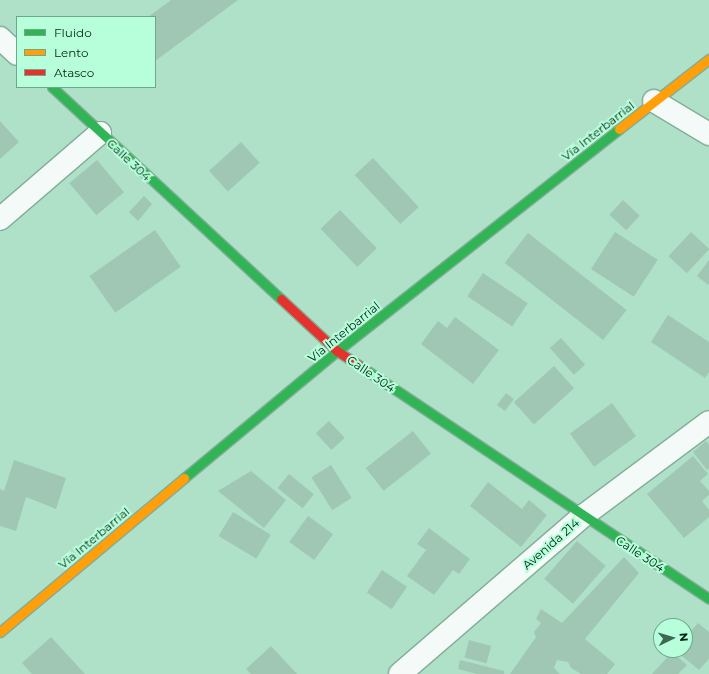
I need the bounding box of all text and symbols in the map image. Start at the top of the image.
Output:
legend [16,16,156,88]
text: Fluido [54,25,92,40]
text: Lento [54,45,89,60]
text: Atasco [54,65,94,80]
street label: Vía Interbarrial [559,98,637,164]
street label: Calle 304 [104,136,154,184]
street label: Vía Interbarrial [305,299,383,365]
street label: Calle 304 [344,353,398,395]
street label: Vía Interbarrial [56,504,132,572]
street label: Avenida 214 [520,515,582,573]
street label: Calle 304 [613,533,667,575]
north arrow [653,618,693,658]
text: N [677,632,691,642]

